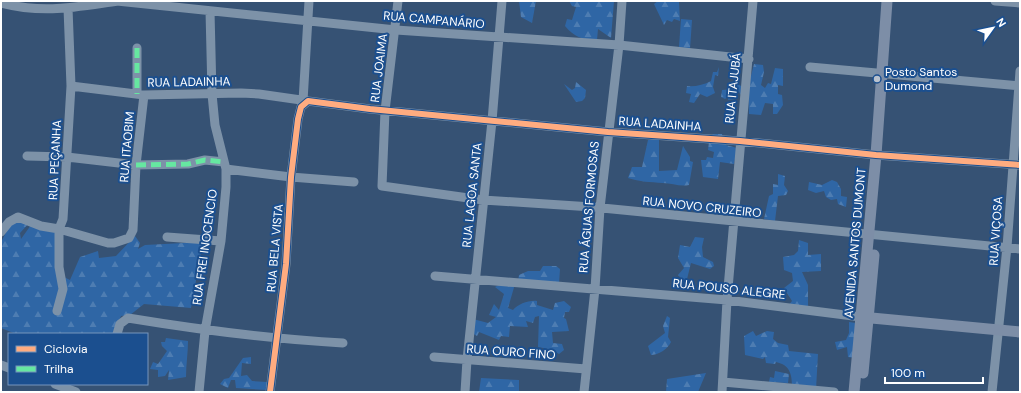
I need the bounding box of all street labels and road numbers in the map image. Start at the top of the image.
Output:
street label: RUA CAMPANÁRIO [383,8,485,32]
street label: RUA JOAIMA [367,33,391,103]
street label: RUA ITAJUBÁ [721,52,745,124]
street label: RUA LADAINHA [147,73,231,91]
street label: RUA ITAOBIM [116,111,138,183]
street label: RUA LADAINHA [618,113,702,135]
street label: RUA PEÇANHA [45,119,65,201]
street label: RUA ÁGUAS FORMOSAS [575,140,603,274]
street label: RUA LAGOA SANTA [459,142,485,248]
street label: AVENIDA SANTOS DUMONT [840,167,870,319]
street label: RUA FREI INOCENCIO [189,188,221,306]
street label: RUA NOVO CRUZEIRO [642,193,762,221]
street label: RUA VIÇOSA [986,196,1006,266]
street label: RUA BELA VISTA [263,203,287,293]
street label: RUA POUSO ALEGRE [672,275,786,303]
street label: RUA OURO FINO [466,341,556,363]

